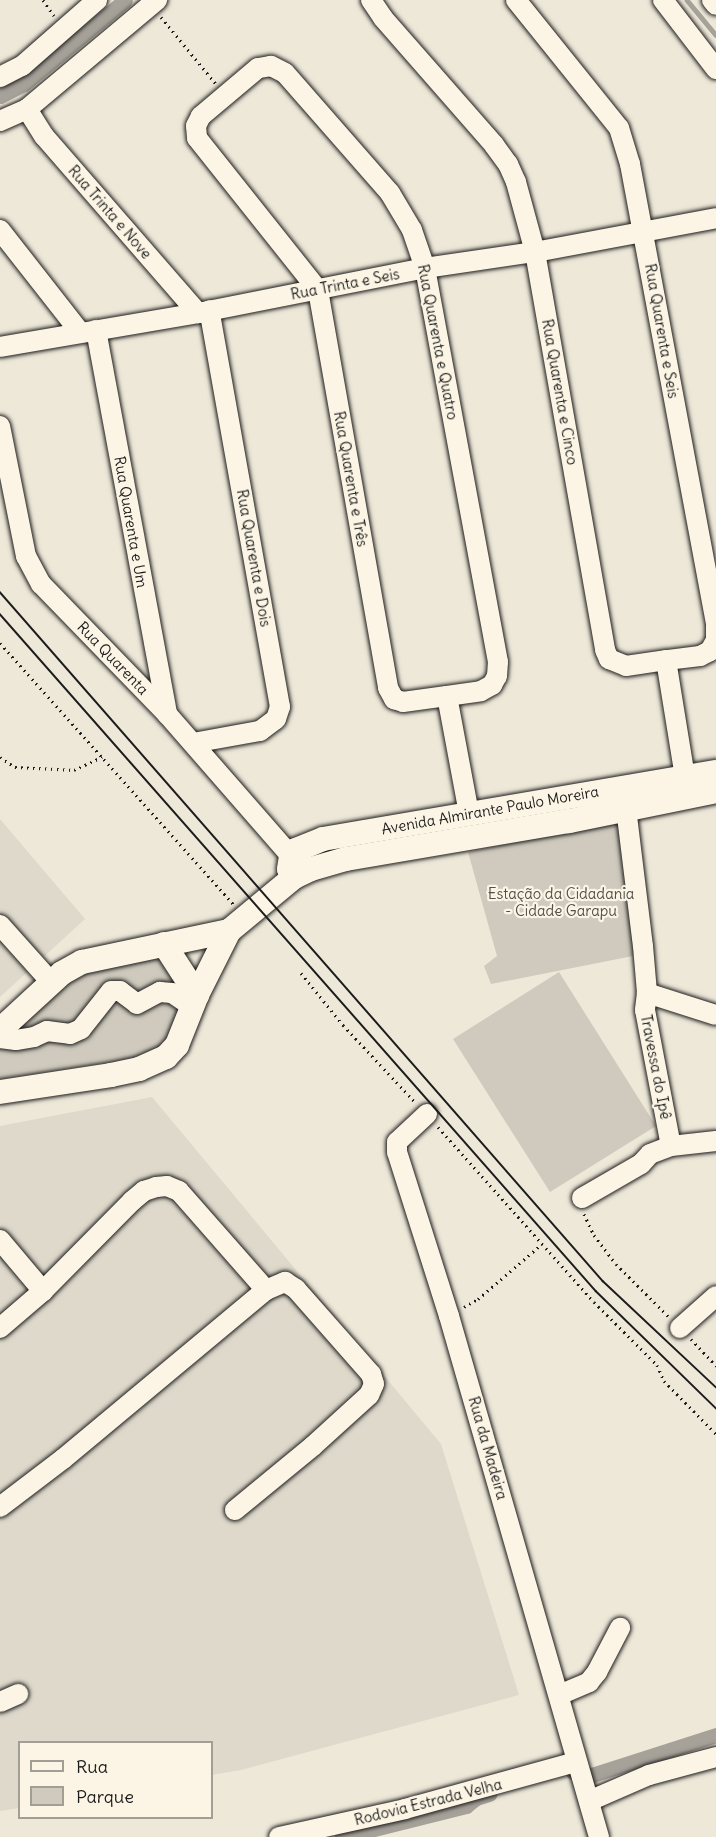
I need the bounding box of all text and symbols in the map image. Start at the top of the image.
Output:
street label: Rua Trinta e Nove [64,162,156,262]
street label: Rua Quarenta e Seis [641,262,683,400]
street label: Rua Quarenta e Quatro [414,263,462,421]
street label: Rua Trinta e Seis [289,265,401,303]
street label: Rua Quarenta e Cinco [538,318,582,466]
street label: Rua Quarenta e Três [330,410,372,548]
street label: Rua Quarenta e Um [111,455,151,589]
street label: Rua Quarenta e Dois [233,488,275,628]
street label: Rua Quarenta [74,618,152,698]
street label: Avenida Almirante Paulo Moreira [380,782,600,838]
park label: Estação da Cidadania - Cidade Garapu [488,884,634,919]
street label: Travessa do Ipê [637,1013,675,1121]
street label: Rua da Madeira [465,1394,511,1502]
legend [18,1741,213,1819]
text: Rua [76,1755,108,1778]
street label: Rodovia Estrada Velha [352,1775,504,1829]
text: Parque [76,1785,134,1808]

